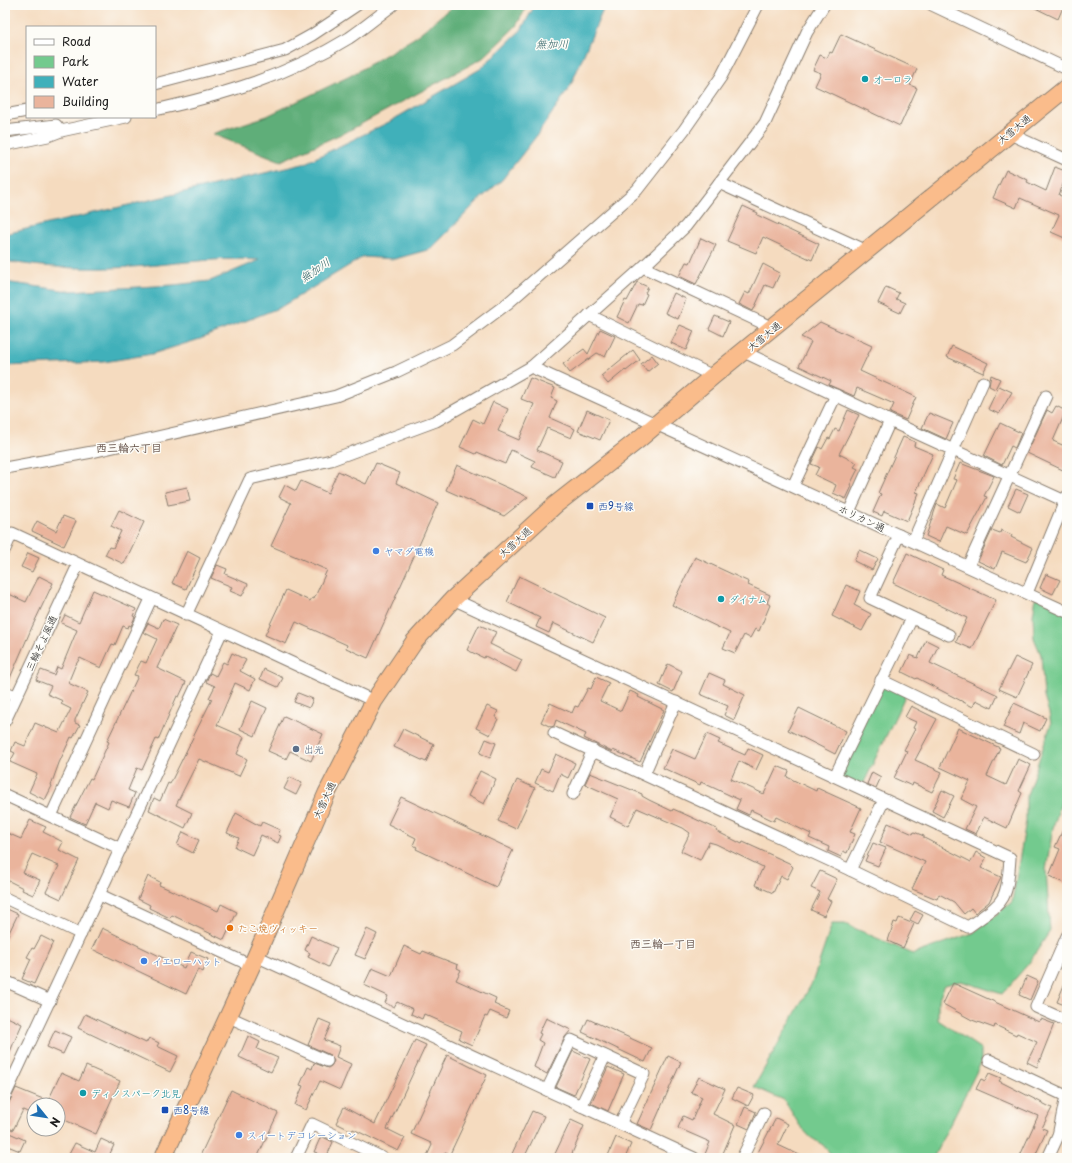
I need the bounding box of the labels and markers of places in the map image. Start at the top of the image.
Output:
place label: オーロラ [873,71,913,86]
marker: オーロラ [860,74,870,84]
place label: 西9号線 [598,498,634,513]
marker: 西9号線 [585,501,595,511]
place label: ヤマダ電機 [384,543,434,558]
marker: ヤマダ電機 [371,546,381,556]
place label: ダイナム [729,591,767,606]
marker: ダイナム [716,594,726,604]
place label: 出光 [304,741,324,756]
marker: 出光 [291,744,301,754]
place label: たこ焼ヴィッキー [238,920,318,935]
marker: たこ焼ヴィッキー [225,923,235,933]
place label: イエローハット [152,953,222,968]
marker: イエローハット [139,956,149,966]
place label: ディノスパーク北見 [91,1085,181,1100]
marker: ディノスパーク北見 [78,1088,88,1098]
place label: 西8号線 [173,1102,209,1117]
marker: 西8号線 [160,1105,170,1115]
place label: スイートデコレーション [247,1127,356,1142]
marker: スイートデコレーション [234,1130,244,1140]

